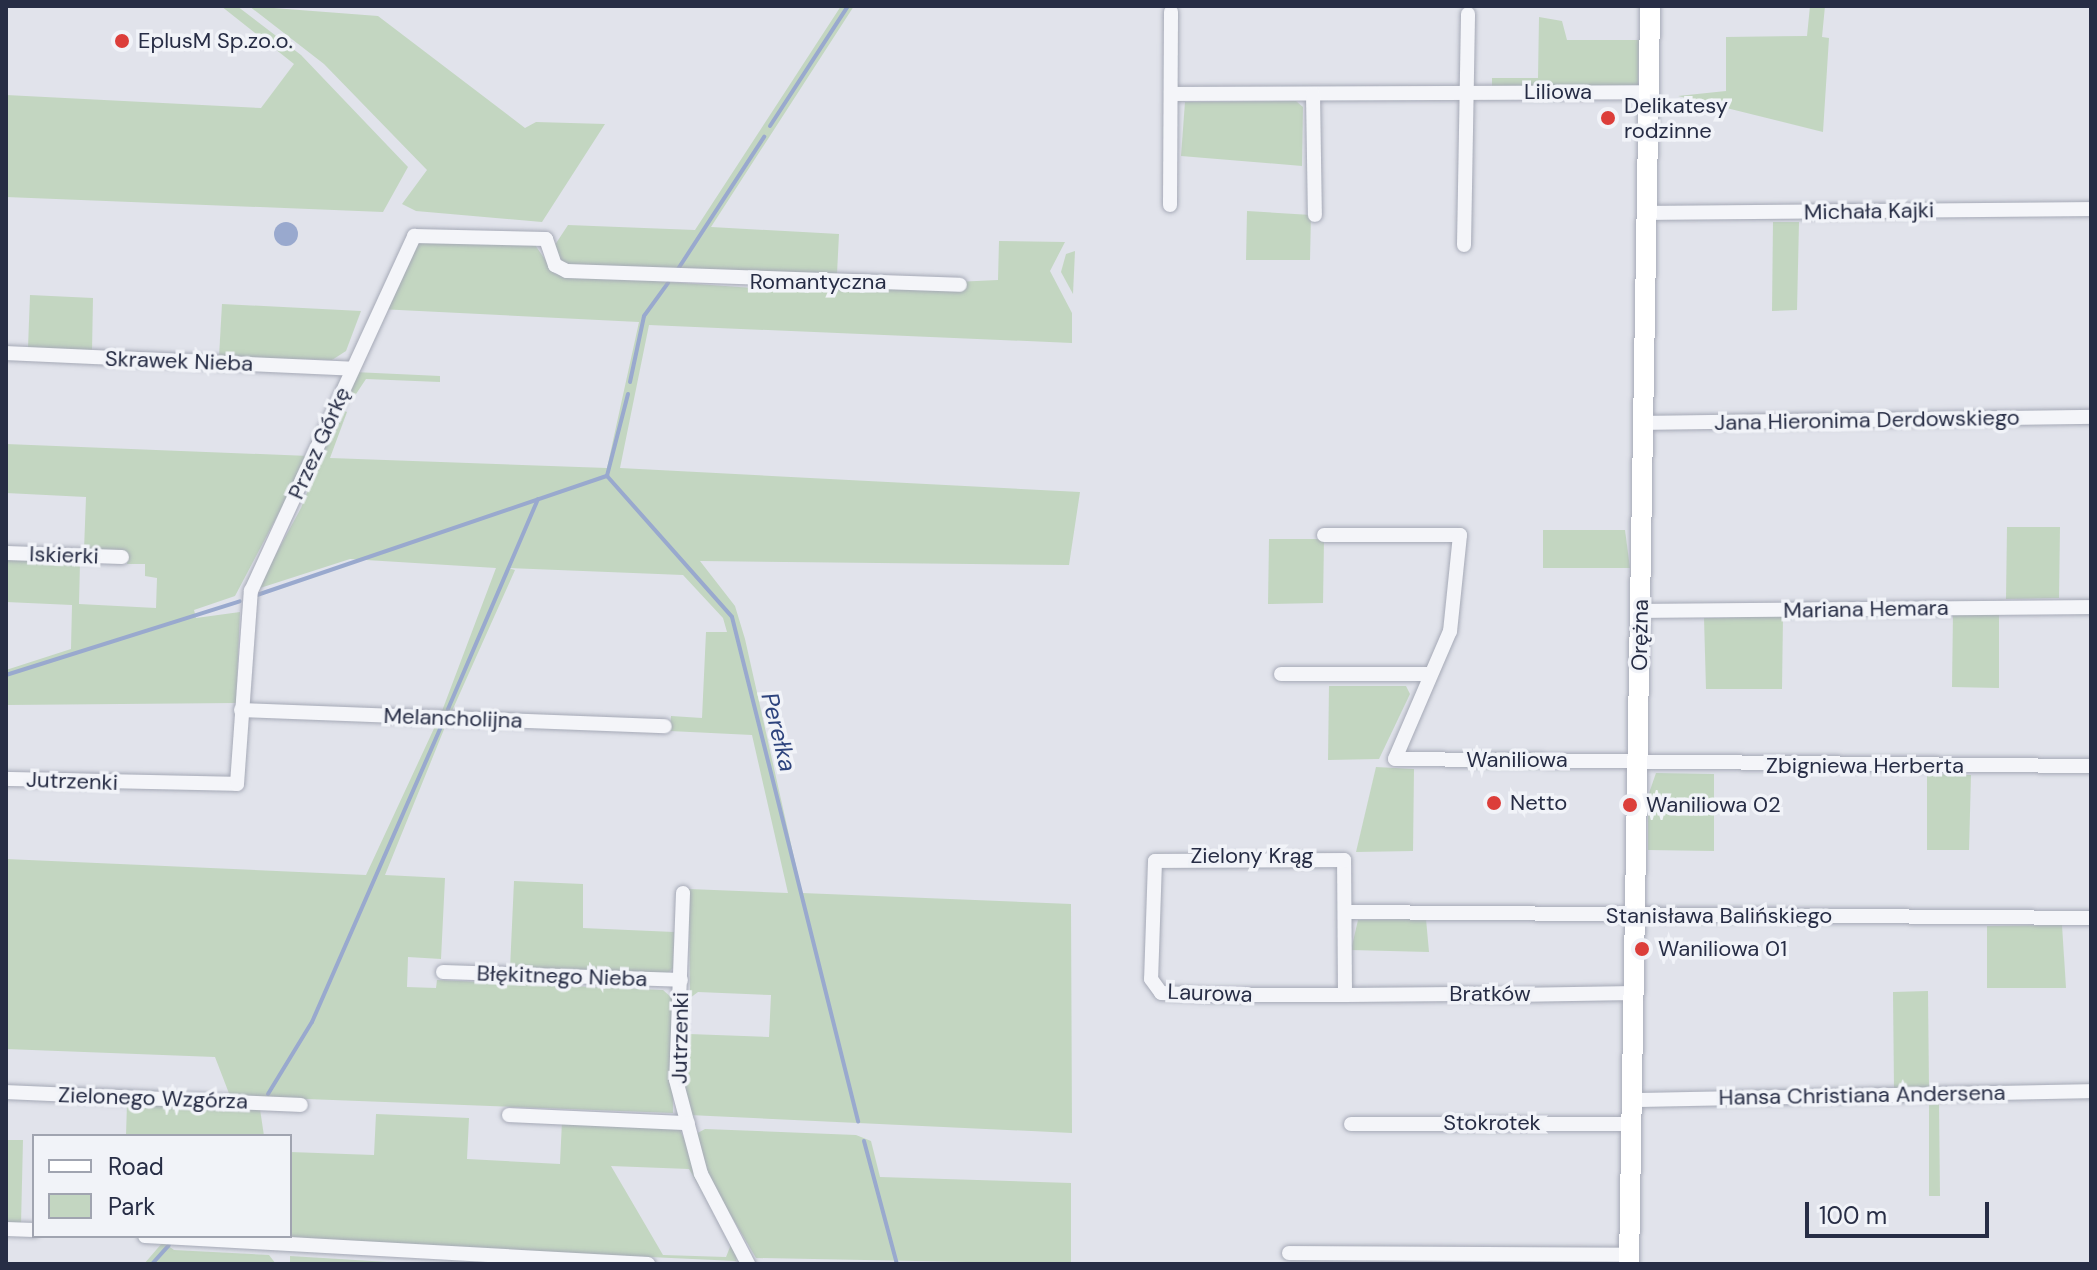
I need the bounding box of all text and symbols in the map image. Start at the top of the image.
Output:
place label: EplusM Sp.zo.o. [138,28,293,54]
marker: EplusM Sp.zo.o. [113,32,131,50]
street label: Liliowa [1524,79,1592,105]
place label: Delikatesy rodzinne [1624,92,1728,144]
marker: Delikatesy rodzinne [1599,109,1617,127]
street label: Michała Kajki [1804,197,1934,225]
street label: Romantyczna [750,269,886,295]
street label: Skrawek Nieba [104,345,254,377]
street label: Przez Górkę [283,383,355,503]
street label: Jana Hieronima Derdowskiego [1714,404,2020,436]
street label: Iskierki [29,541,99,569]
street label: Mariana Hemara [1783,594,1949,624]
street label: Orężna [1626,599,1654,671]
water label: Perełka [755,689,803,775]
street label: Melancholijna [383,702,523,734]
street label: Waniliowa [1466,747,1568,773]
street label: Zbigniewa Herberta [1766,753,1964,779]
street label: Jutrzenki [26,766,118,796]
place label: Netto [1510,790,1567,816]
place label: Waniliowa 02 [1646,792,1781,818]
marker: Netto [1485,794,1503,812]
marker: Waniliowa 02 [1621,796,1639,814]
street label: Zielony Krąg [1190,843,1314,869]
street label: Stanisława Balińskiego [1606,903,1832,929]
place label: Waniliowa 01 [1658,936,1787,962]
marker: Waniliowa 01 [1633,940,1651,958]
street label: Błękitnego Nieba [476,960,648,992]
street label: Laurowa [1167,978,1253,1008]
street label: Bratków [1449,981,1531,1007]
street label: Jutrzenki [666,992,694,1084]
street label: Hansa Christiana Andersena [1718,1079,2006,1111]
street label: Zielonego Wzgórza [58,1081,248,1115]
street label: Stokrotek [1443,1110,1541,1136]
legend [32,1134,292,1238]
text: Road [108,1151,164,1182]
scale bar [1809,1186,1993,1236]
text: Park [108,1191,155,1222]
text: 100 m [1819,1200,1887,1231]

